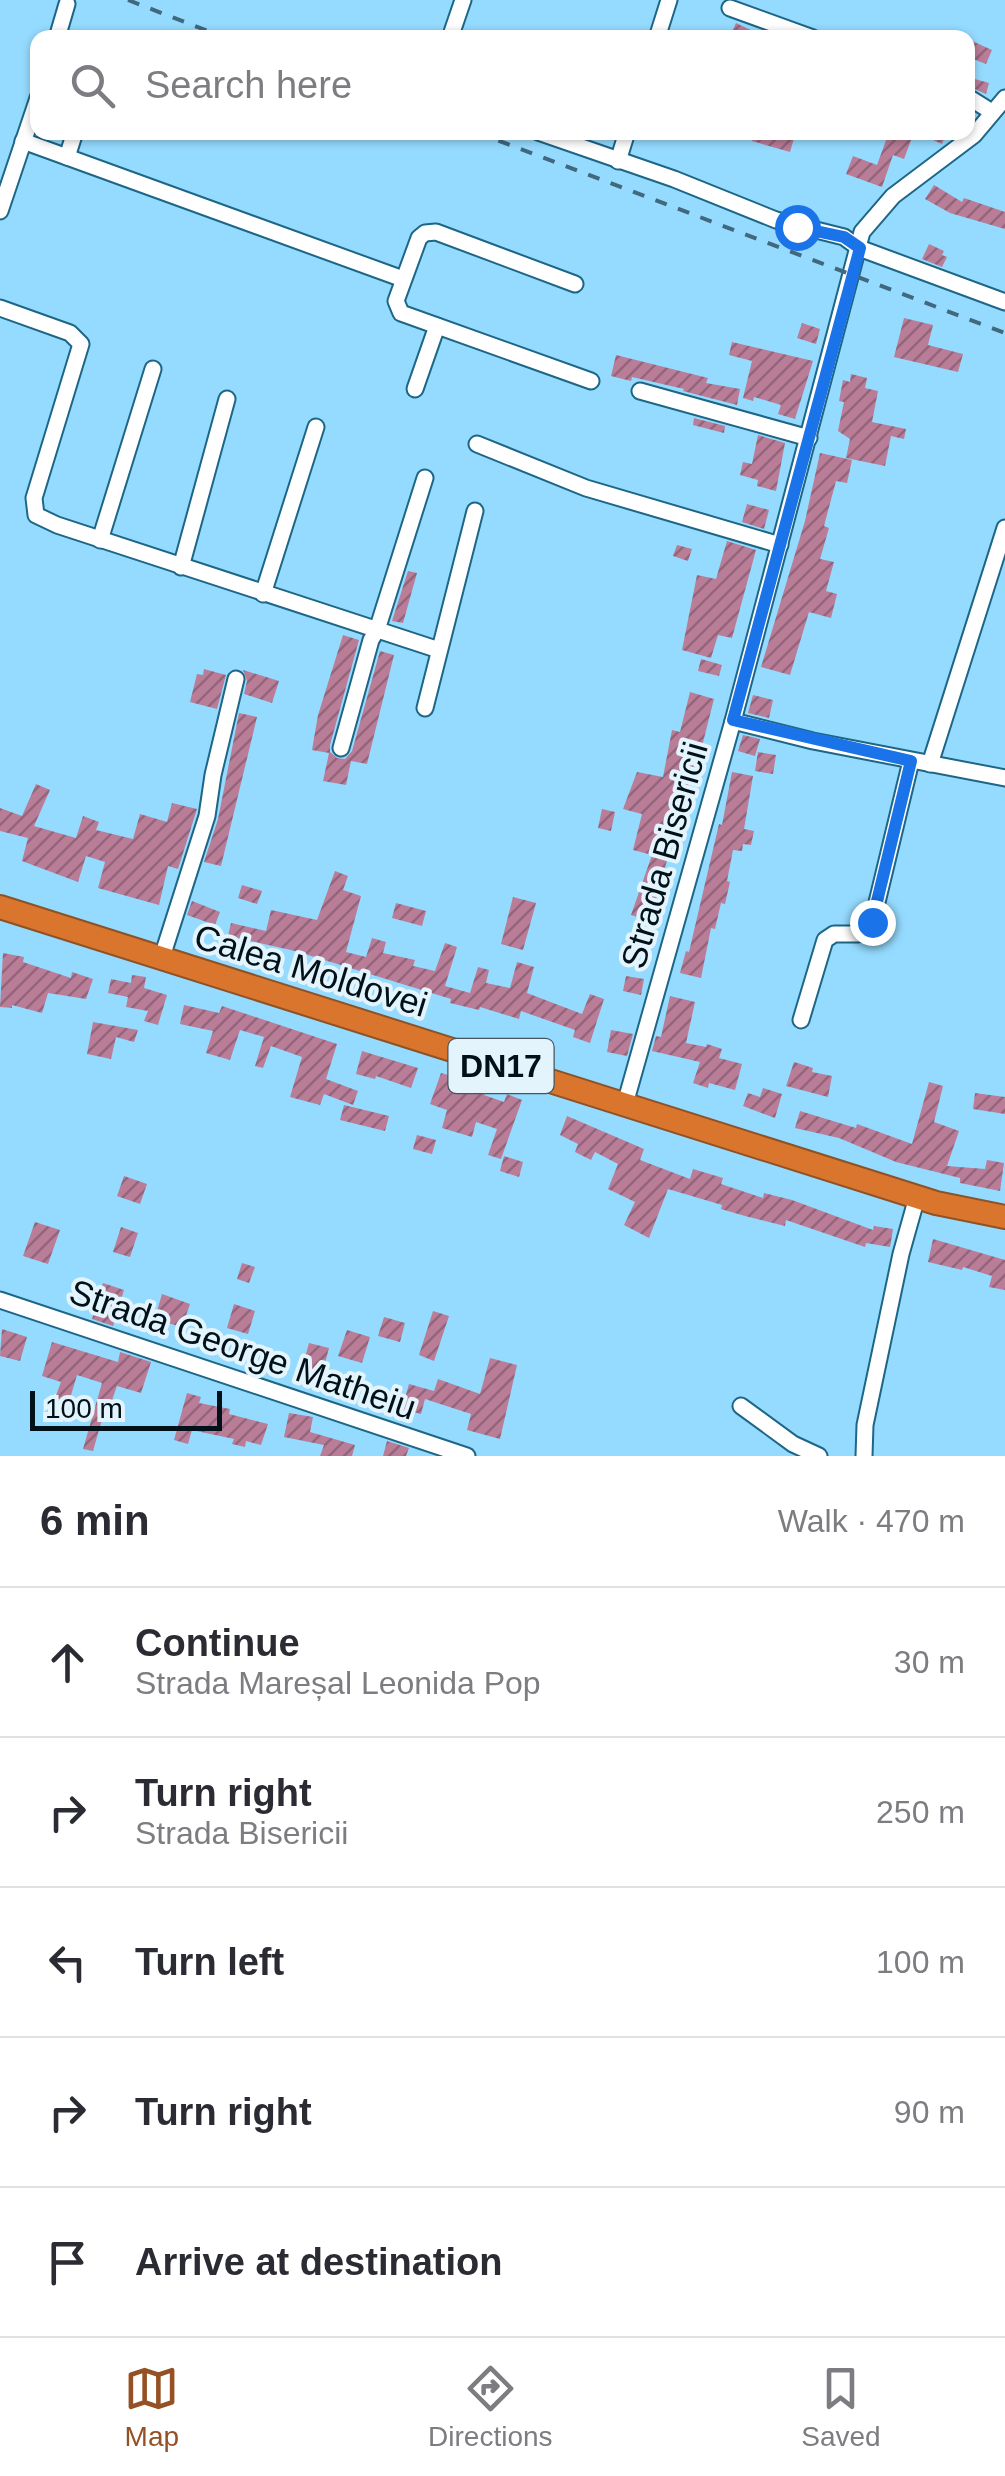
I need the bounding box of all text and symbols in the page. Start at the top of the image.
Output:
search box [30,30,975,140]
icon: search [65,58,120,113]
text: Search here [145,64,352,106]
route start [775,205,821,251]
street label: Strada Bisericii [613,737,715,973]
route end [850,900,896,946]
street label: Calea Moldovei [190,916,432,1024]
road number: DN17 [448,1039,554,1093]
street label: Strada George Matheiu [65,1271,421,1427]
scale bar [30,1386,222,1430]
text: 100 m [45,1393,123,1424]
text: 6 min [40,1497,150,1544]
text: Walk · 470 m [778,1503,965,1539]
text: Continue [135,1622,300,1664]
icon: ahead [40,1635,95,1690]
text: 30 m [894,1644,965,1680]
text: Strada Mareșal Leonida Pop [135,1665,541,1701]
text: Turn right [135,1772,312,1814]
icon: right [40,1785,95,1840]
text: 250 m [876,1794,965,1830]
text: Strada Bisericii [135,1815,348,1851]
icon: left [40,1935,95,1990]
text: Turn left [135,1941,284,1983]
text: 100 m [876,1944,965,1980]
icon: right [40,2085,95,2140]
text: Turn right [135,2091,312,2133]
text: 90 m [894,2094,965,2130]
icon: arrive [40,2235,95,2290]
text: Arrive at destination [135,2241,502,2283]
tab: Map [124,2361,179,2453]
tab: Directions [428,2361,553,2453]
tab: Saved [801,2361,881,2453]

